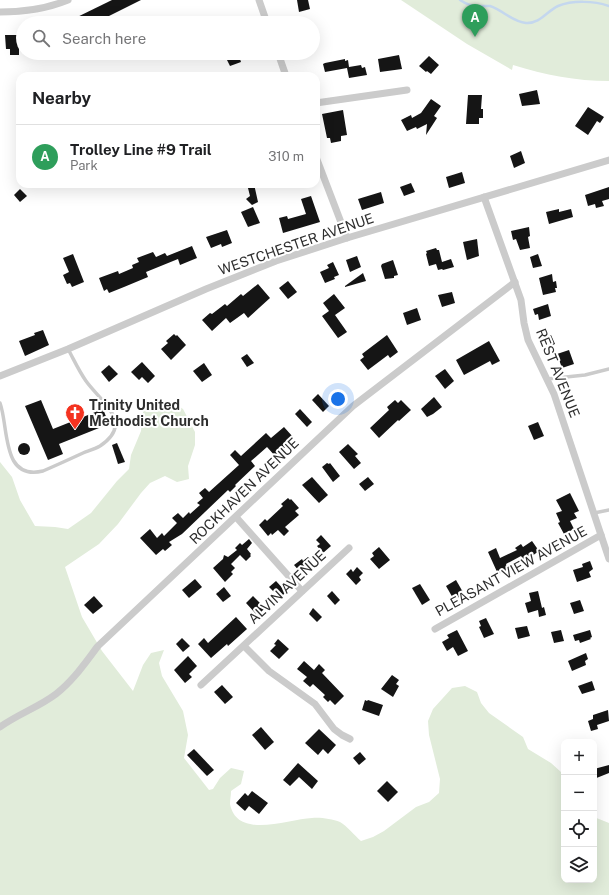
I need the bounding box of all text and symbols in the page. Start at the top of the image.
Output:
pin: A [462,4,488,37]
search box [16,16,320,60]
icon: search [30,27,52,49]
text: Search here [62,30,146,47]
text: Nearby [32,88,91,108]
text: Trolley Line #9 Trail [70,141,212,158]
text: A [40,149,50,164]
text: 310 m [268,149,304,164]
text: Park [70,158,98,173]
street label: WESTCHESTER AVENUE [216,210,376,278]
street label: REST AVENUE [533,326,583,420]
your location [328,389,348,409]
place label: Trinity United Methodist Church [89,397,209,429]
church icon: Trinity United Methodist Church [64,402,86,430]
street label: ROCKHAVEN AVENUE [186,435,302,547]
street label: PLEASANT VIEW AVENUE [432,523,590,619]
street label: ALVIN AVENUE [245,547,329,627]
map controls [561,739,597,883]
button: + [561,739,597,775]
button: − [561,775,597,811]
button: locate [561,811,597,847]
button: layers [561,847,597,883]

